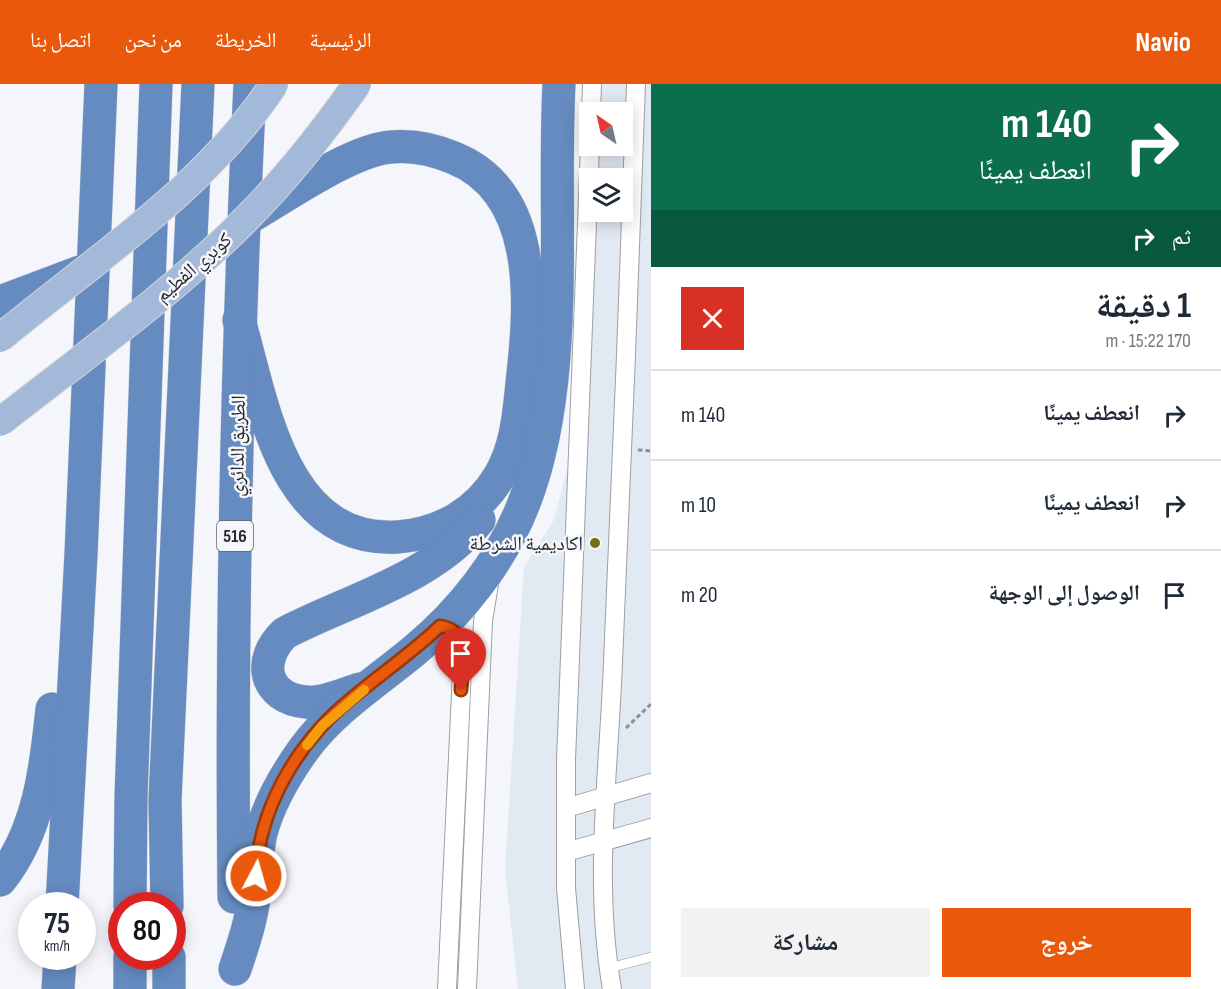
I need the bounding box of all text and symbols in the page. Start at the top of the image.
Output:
text: Navio [1135,26,1191,59]
text: اتصل بنا [30,28,92,53]
text: من نحن [125,28,182,53]
text: الخريطة [215,28,277,53]
text: الرئيسية [310,28,372,53]
text: 140 m [1001,99,1092,150]
north arrow [579,102,633,156]
map controls [579,102,633,222]
icon: right [1113,108,1191,186]
text: انعطف يمينًا [979,155,1092,187]
button: layers [579,168,633,222]
icon: right [1127,222,1160,255]
text: ثم [1172,224,1191,251]
street label: كوبري الفطيم [150,228,239,310]
text: 1 دقيقة [1096,285,1191,328]
button: close [681,287,744,350]
text: 170 m · 15:22 [1106,329,1191,353]
street label: الطريق الدائري [225,395,254,497]
icon: right [1158,399,1191,432]
text: انعطف يمينًا [1043,400,1140,427]
text: 140 m [681,402,725,429]
icon: right [1158,489,1191,522]
text: انعطف يمينًا [1043,490,1140,517]
text: 10 m [681,492,716,519]
road number: 516 [217,521,253,551]
place label: اكاديمية الشرطة [469,532,583,556]
marker: اكاديمية الشرطة [588,536,602,550]
icon: arrive [1158,579,1191,612]
text: الوصول إلى الوجهة [988,580,1140,607]
text: 20 m [681,582,718,609]
pin [435,628,486,690]
icon: arrive [444,637,477,670]
position arrow [224,844,288,908]
speed limit sign: 80 [108,892,186,970]
text: 75 [44,906,70,942]
button: مشاركة [681,908,930,977]
button: خروج [942,908,1191,977]
text: km/h [44,937,70,956]

